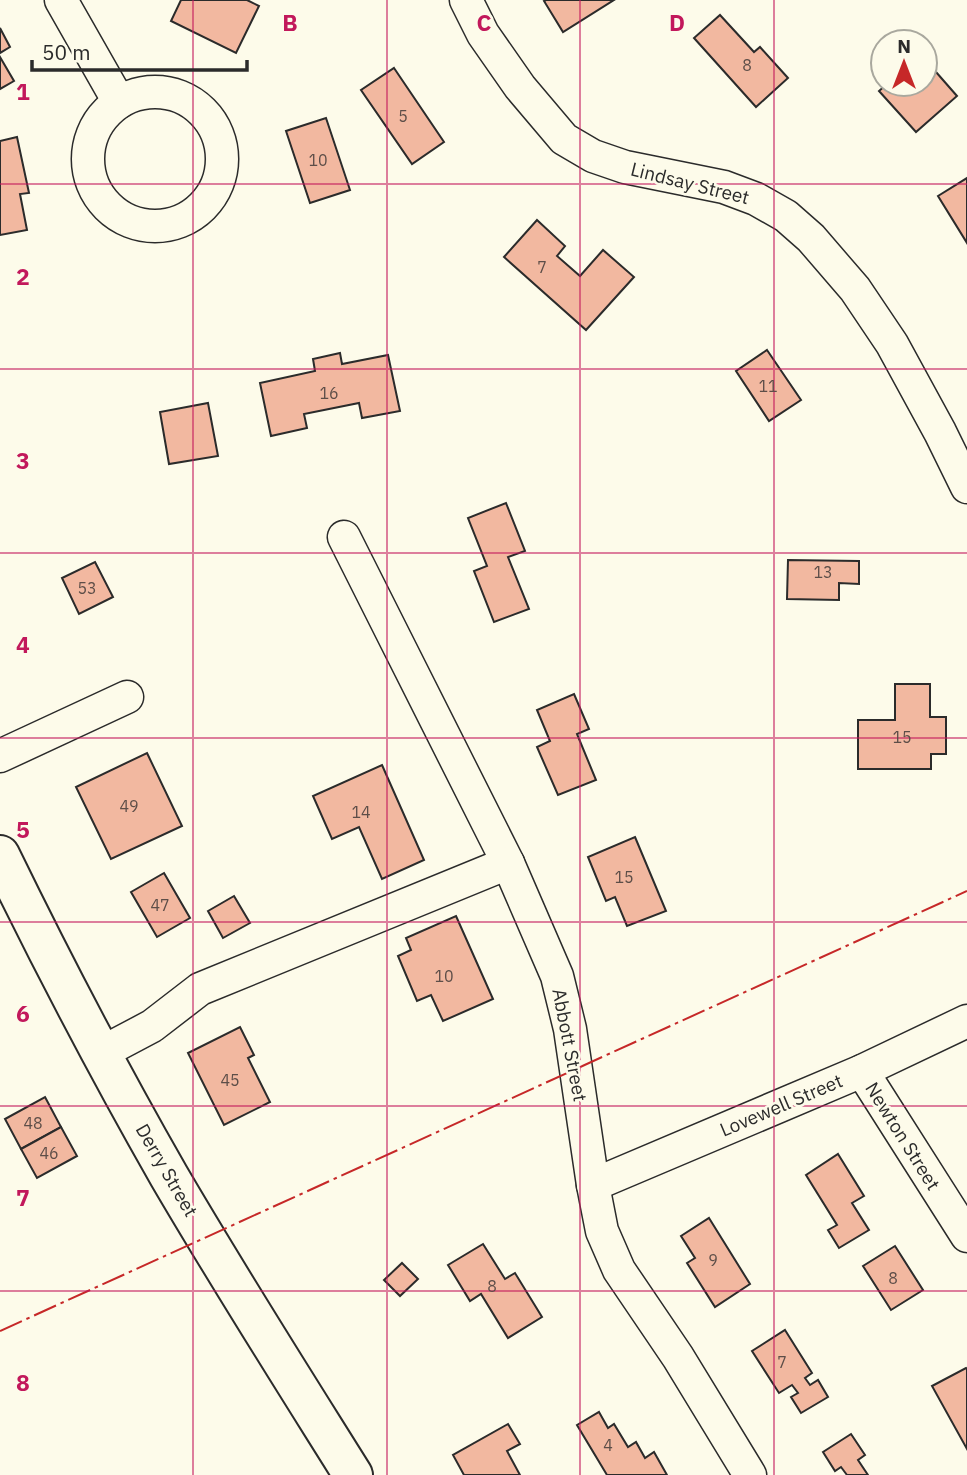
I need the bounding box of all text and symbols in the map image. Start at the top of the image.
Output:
text: B [282,7,298,37]
text: C [477,7,492,37]
text: D [669,7,685,37]
scale bar [32,28,247,72]
north arrow [869,28,939,98]
text: N [897,34,911,58]
text: 50 m [42,38,91,66]
house number: 8 [742,55,752,75]
text: 1 [16,76,30,106]
house number: 5 [398,106,408,126]
house number: 10 [308,150,328,170]
street label: Lindsay Street [628,157,752,209]
house number: 7 [537,257,547,277]
text: 2 [16,261,30,291]
house number: 11 [758,376,778,396]
house number: 16 [319,383,339,403]
text: 3 [16,445,30,475]
house number: 13 [813,562,833,582]
house number: 53 [77,578,97,598]
text: 4 [16,629,30,659]
house number: 15 [892,727,912,747]
house number: 49 [119,796,139,816]
house number: 14 [351,802,371,822]
text: 5 [16,814,30,844]
house number: 15 [614,867,634,887]
house number: 47 [150,895,170,915]
house number: 10 [434,966,454,986]
street label: Abbott Street [547,986,593,1104]
text: 6 [16,998,30,1028]
street label: Lovewell Street [716,1068,846,1142]
house number: 45 [220,1070,240,1090]
street label: Newton Street [860,1077,946,1195]
house number: 48 [23,1113,43,1133]
street label: Derry Street [131,1119,203,1221]
house number: 46 [39,1143,59,1163]
text: 7 [16,1182,30,1212]
house number: 9 [708,1250,718,1270]
house number: 8 [888,1268,898,1288]
house number: 8 [487,1276,497,1296]
house number: 7 [777,1352,787,1372]
text: 8 [16,1367,30,1397]
house number: 4 [603,1435,613,1455]

